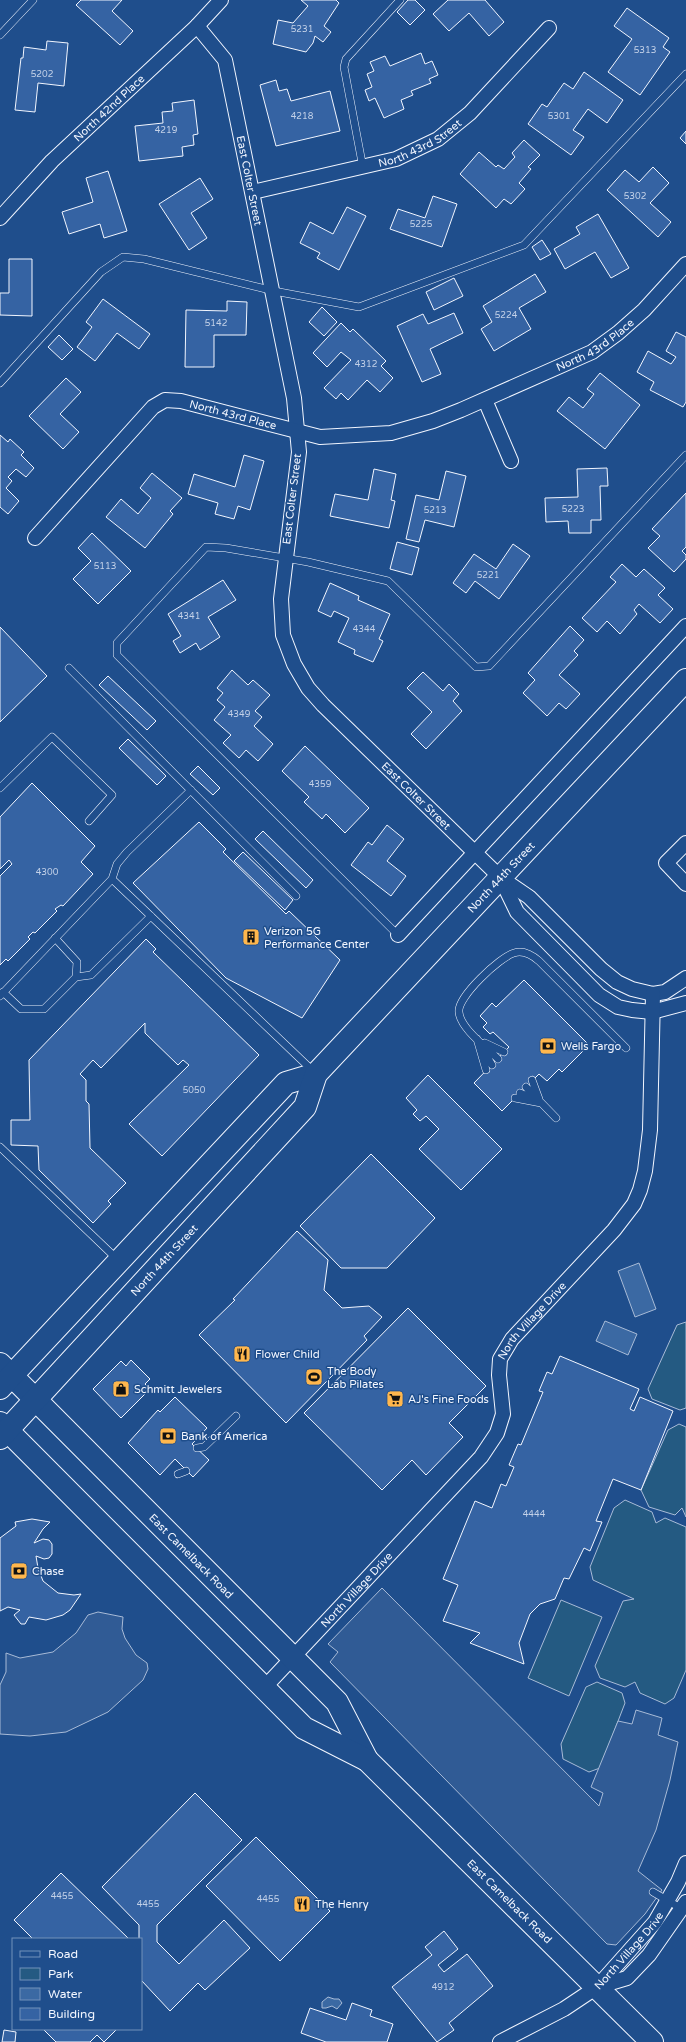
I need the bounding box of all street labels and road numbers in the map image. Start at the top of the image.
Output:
street label: North 42nd Place [71,72,147,144]
street label: North 43rd Street [377,116,464,169]
street label: East Colter Street [234,134,265,227]
street label: North 43rd Place [554,316,636,374]
street label: North 43rd Place [188,397,278,432]
street label: East Colter Street [280,453,304,545]
street label: East Colter Street [379,759,454,832]
street label: North 44th Street [465,839,537,915]
street label: North 44th Street [128,1222,200,1298]
street label: North Village Drive [495,1279,569,1362]
street label: East Camelback Road [146,1511,236,1601]
street label: North Village Drive [318,1549,395,1630]
street label: East Camelback Road [465,1856,555,1946]
street label: North Village Drive [592,1910,666,1992]

